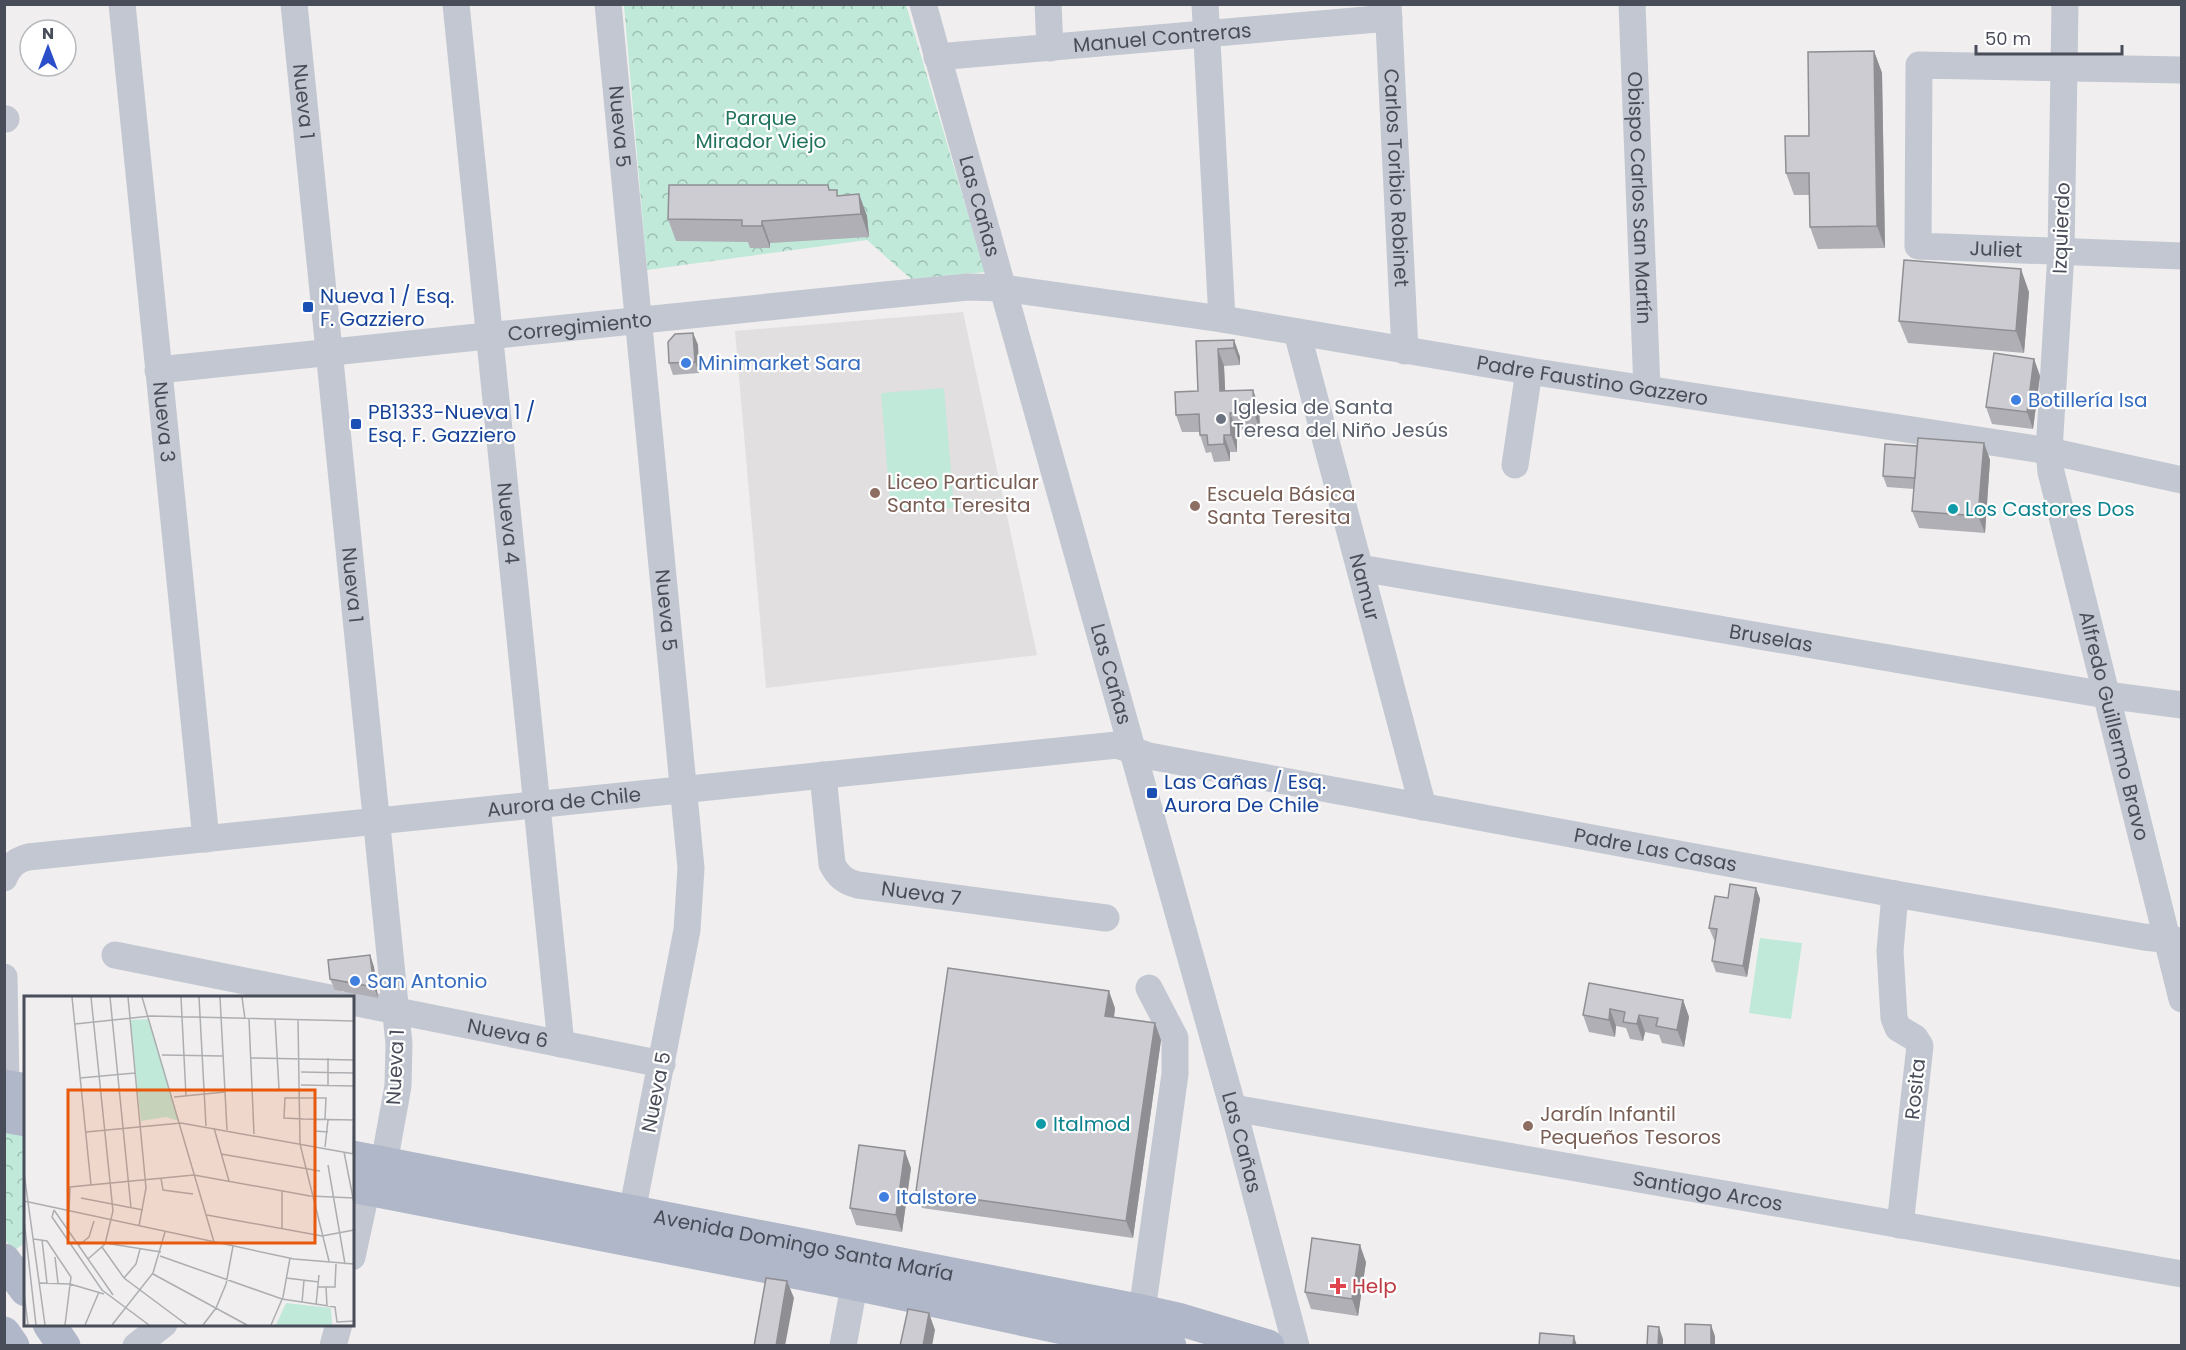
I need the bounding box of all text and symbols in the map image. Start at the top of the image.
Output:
street label: Manuel Contreras [1072,16,1252,59]
north arrow [18,18,78,78]
scale bar [1976,18,2122,56]
text: N [42,22,54,45]
text: 50 m [1985,26,2031,51]
street label: Nueva 1 [286,62,322,141]
street label: Carlos Toribio Robinet [1377,68,1416,288]
street label: Obispo Carlos San Martín [1621,71,1658,325]
street label: Nueva 5 [602,84,638,169]
park label: Parque Mirador Viejo [696,104,826,155]
street label: Las Cañas [952,152,1007,260]
street label: Izquierdo [2045,182,2077,274]
street label: Juliet [1969,234,2023,264]
place label: Nueva 1 / Esq. F. Gazziero [320,282,454,333]
marker: Nueva 1 / Esq. F. Gazziero [301,300,315,314]
street label: Corregimiento [506,305,653,348]
street label: Padre Faustino Gazzero [1475,348,1710,412]
place label: Minimarket Sara [698,349,861,377]
marker: Minimarket Sara [679,356,693,370]
street label: Nueva 3 [146,380,182,464]
place label: Botillería Isa [2028,386,2148,414]
place label: Iglesia de Santa Teresa del Niño Jesús [1233,393,1448,444]
marker: Botillería Isa [2009,393,2023,407]
place label: PB1333-Nueva 1 / Esq. F. Gazziero [368,398,535,449]
marker: Iglesia de Santa Teresa del Niño Jesús [1214,412,1228,426]
marker: PB1333-Nueva 1 / Esq. F. Gazziero [349,417,363,431]
place label: Liceo Particular Santa Teresita [887,468,1039,519]
place label: Escuela Básica Santa Teresita [1207,480,1356,531]
street label: Nueva 4 [490,481,526,566]
marker: Liceo Particular Santa Teresita [868,486,882,500]
place label: Los Castores Dos [1965,495,2135,523]
marker: Escuela Básica Santa Teresita [1188,499,1202,513]
marker: Los Castores Dos [1946,502,1960,516]
street label: Nueva 1 [335,546,370,624]
street label: Namur [1342,550,1387,624]
street label: Nueva 5 [648,568,684,652]
street label: Alfredo Guillermo Bravo [2072,608,2156,844]
street label: Bruselas [1727,617,1815,659]
street label: Las Cañas [1084,620,1139,728]
place label: Las Cañas / Esq. Aurora De Chile [1164,768,1326,819]
street label: Aurora de Chile [486,780,642,824]
marker: Las Cañas / Esq. Aurora De Chile [1145,786,1159,800]
street label: Padre Las Casas [1572,821,1739,879]
street label: Nueva 7 [880,874,963,913]
place label: San Antonio [367,967,487,995]
marker: San Antonio [348,974,362,988]
inset map [24,996,354,1326]
street label: Nueva 6 [465,1011,551,1055]
street label: Nueva 1 [379,1028,411,1106]
street label: Nueva 5 [634,1049,678,1135]
street label: Rosita [1898,1057,1932,1121]
street label: Las Cañas [1215,1088,1269,1196]
place label: Jardín Infantil Pequeños Tesoros [1540,1100,1721,1151]
place label: Italmod [1053,1110,1131,1138]
marker: Italmod [1034,1117,1048,1131]
marker: Jardín Infantil Pequeños Tesoros [1521,1119,1535,1133]
street label: Santiago Arcos [1631,1164,1785,1218]
place label: Italstore [896,1183,977,1211]
marker: Italstore [877,1190,891,1204]
street label: Avenida Domingo Santa María [651,1202,956,1288]
place label: Help [1352,1272,1397,1300]
marker: Help [1329,1277,1347,1295]

